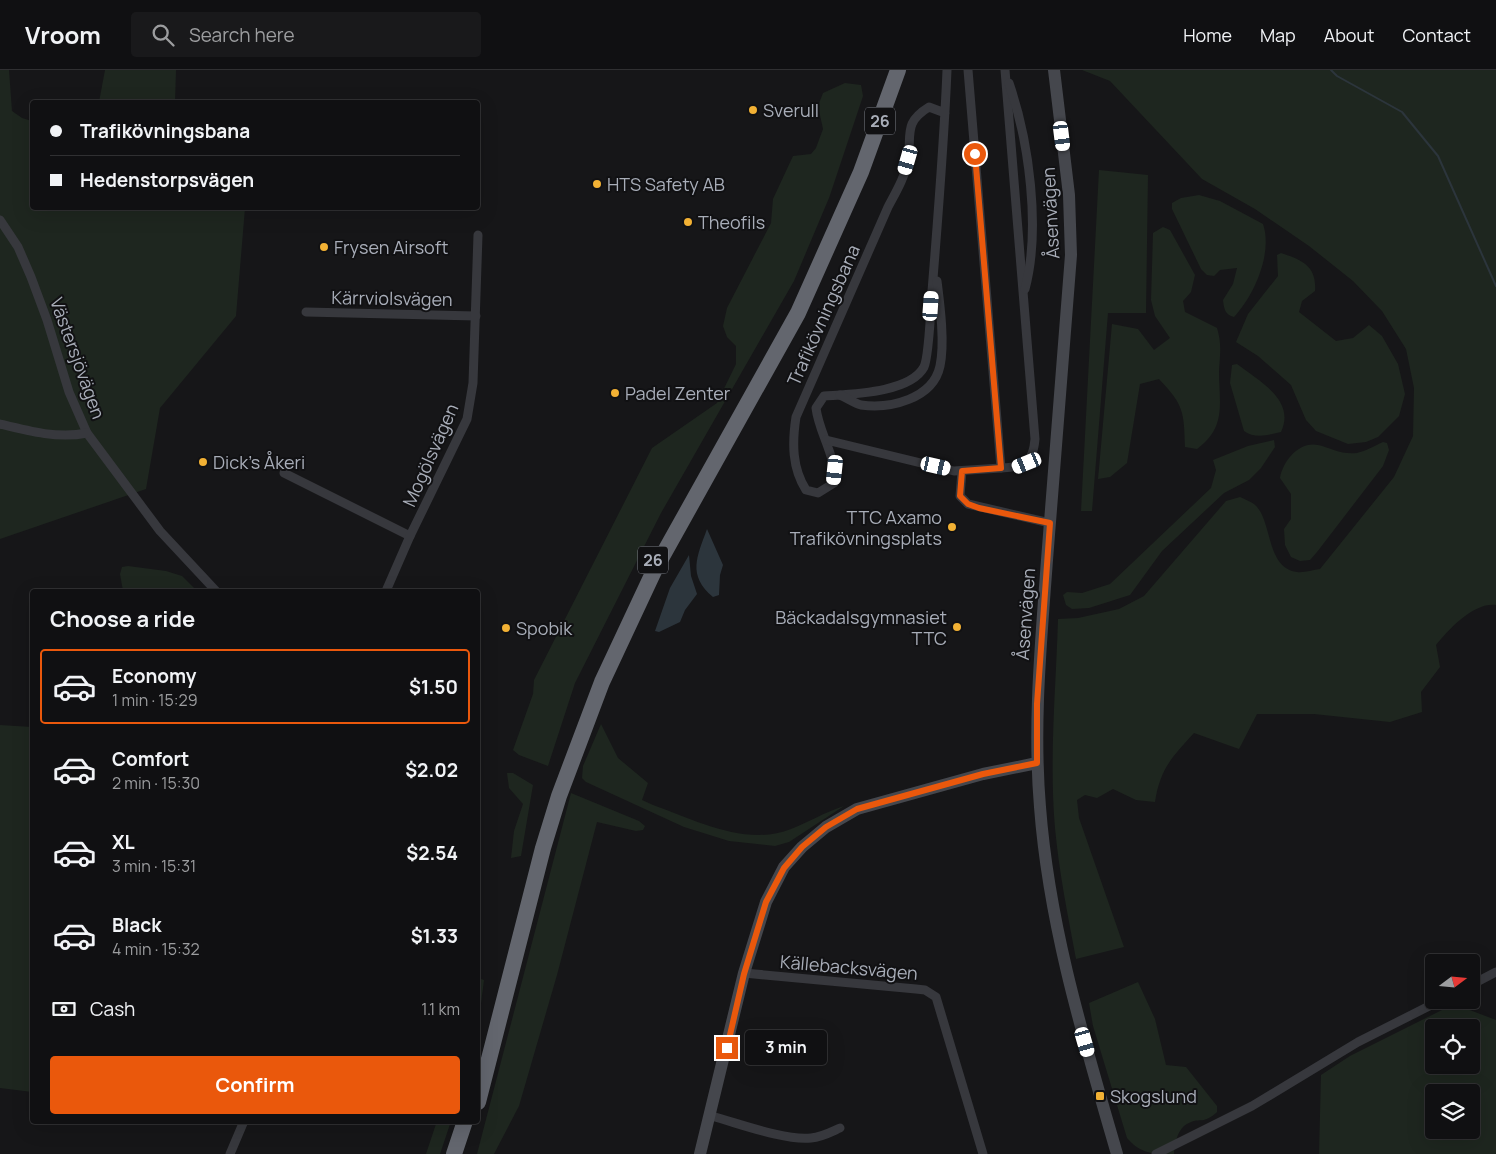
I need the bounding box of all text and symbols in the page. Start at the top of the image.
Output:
search box [131,12,481,57]
text: Vroom [25,18,101,51]
icon: search [149,21,177,49]
text: Search here [189,22,295,48]
text: Home [1183,23,1232,47]
text: Map [1260,23,1296,47]
text: About [1324,23,1374,47]
text: Contact [1402,23,1471,47]
place label: Sverull [763,98,819,122]
marker: Sverull [747,104,759,116]
road number: 26 [865,107,895,134]
text: Trafikövningsbana [80,118,250,144]
car [1052,120,1071,152]
route start [964,143,986,165]
car [896,144,919,176]
street label: Åsenvägen [1036,166,1064,260]
text: Hedenstorpsvägen [80,167,254,193]
place label: HTS Safety AB [607,172,725,196]
marker: HTS Safety AB [591,178,603,190]
place label: Theofils [698,210,765,234]
marker: Theofils [682,216,694,228]
place label: Frysen Airsoft [334,235,448,259]
marker: Frysen Airsoft [318,241,330,253]
street label: Trafikövningsbana [781,241,865,389]
street label: Kärrviolsvägen [331,285,453,311]
car [922,291,939,321]
street label: Västersjövägen [45,294,111,422]
place label: Padel Zenter [625,381,731,405]
marker: Padel Zenter [609,387,621,399]
street label: Mogölsvägen [397,400,463,510]
place label: Dick's Åkeri [213,450,305,474]
car [1010,450,1043,476]
car [825,454,844,486]
car [919,455,952,477]
marker: Dick's Åkeri [197,456,209,468]
place label: TTC Axamo Trafikövningsplats [790,505,942,550]
marker: TTC Axamo Trafikövningsplats [946,521,958,533]
road number: 26 [638,546,668,574]
street label: Åsenvägen [1010,567,1040,661]
text: Choose a ride [50,604,195,634]
place label: Bäckadalsgymnasiet TTC [775,605,947,650]
place label: Spobik [516,616,573,640]
marker: Bäckadalsgymnasiet TTC [951,621,963,633]
marker: Spobik [500,622,512,634]
text: Economy [112,663,196,689]
icon: car [52,664,97,709]
text: $1.50 [409,674,458,700]
text: 1 min · 15:29 [112,689,198,711]
text: Comfort [112,746,189,772]
icon: car [52,747,97,792]
text: $2.02 [405,757,458,783]
text: 2 min · 15:30 [112,772,200,794]
text: XL [112,829,135,855]
icon: car [52,830,97,875]
text: $2.54 [406,840,458,866]
text: 3 min · 15:31 [112,855,196,877]
text: Black [112,912,161,938]
icon: car [52,913,97,958]
text: $1.33 [411,923,458,949]
text: 4 min · 15:32 [112,938,200,960]
street label: Källebacksvägen [779,949,919,985]
north arrow [1425,954,1480,1009]
map controls [1425,954,1480,1139]
icon: cash [50,995,78,1023]
text: Cash [90,996,135,1022]
text: 1.1 km [421,998,460,1020]
button: locate [1425,1019,1480,1074]
car [1073,1026,1096,1058]
callout: 3 min [744,1030,827,1066]
text: 3 min [765,1036,807,1058]
route end [716,1037,738,1059]
button: Confirm [50,1056,460,1114]
place label: Skogslund [1110,1084,1197,1108]
button: layers [1425,1084,1480,1139]
marker: Skogslund [1094,1090,1106,1102]

